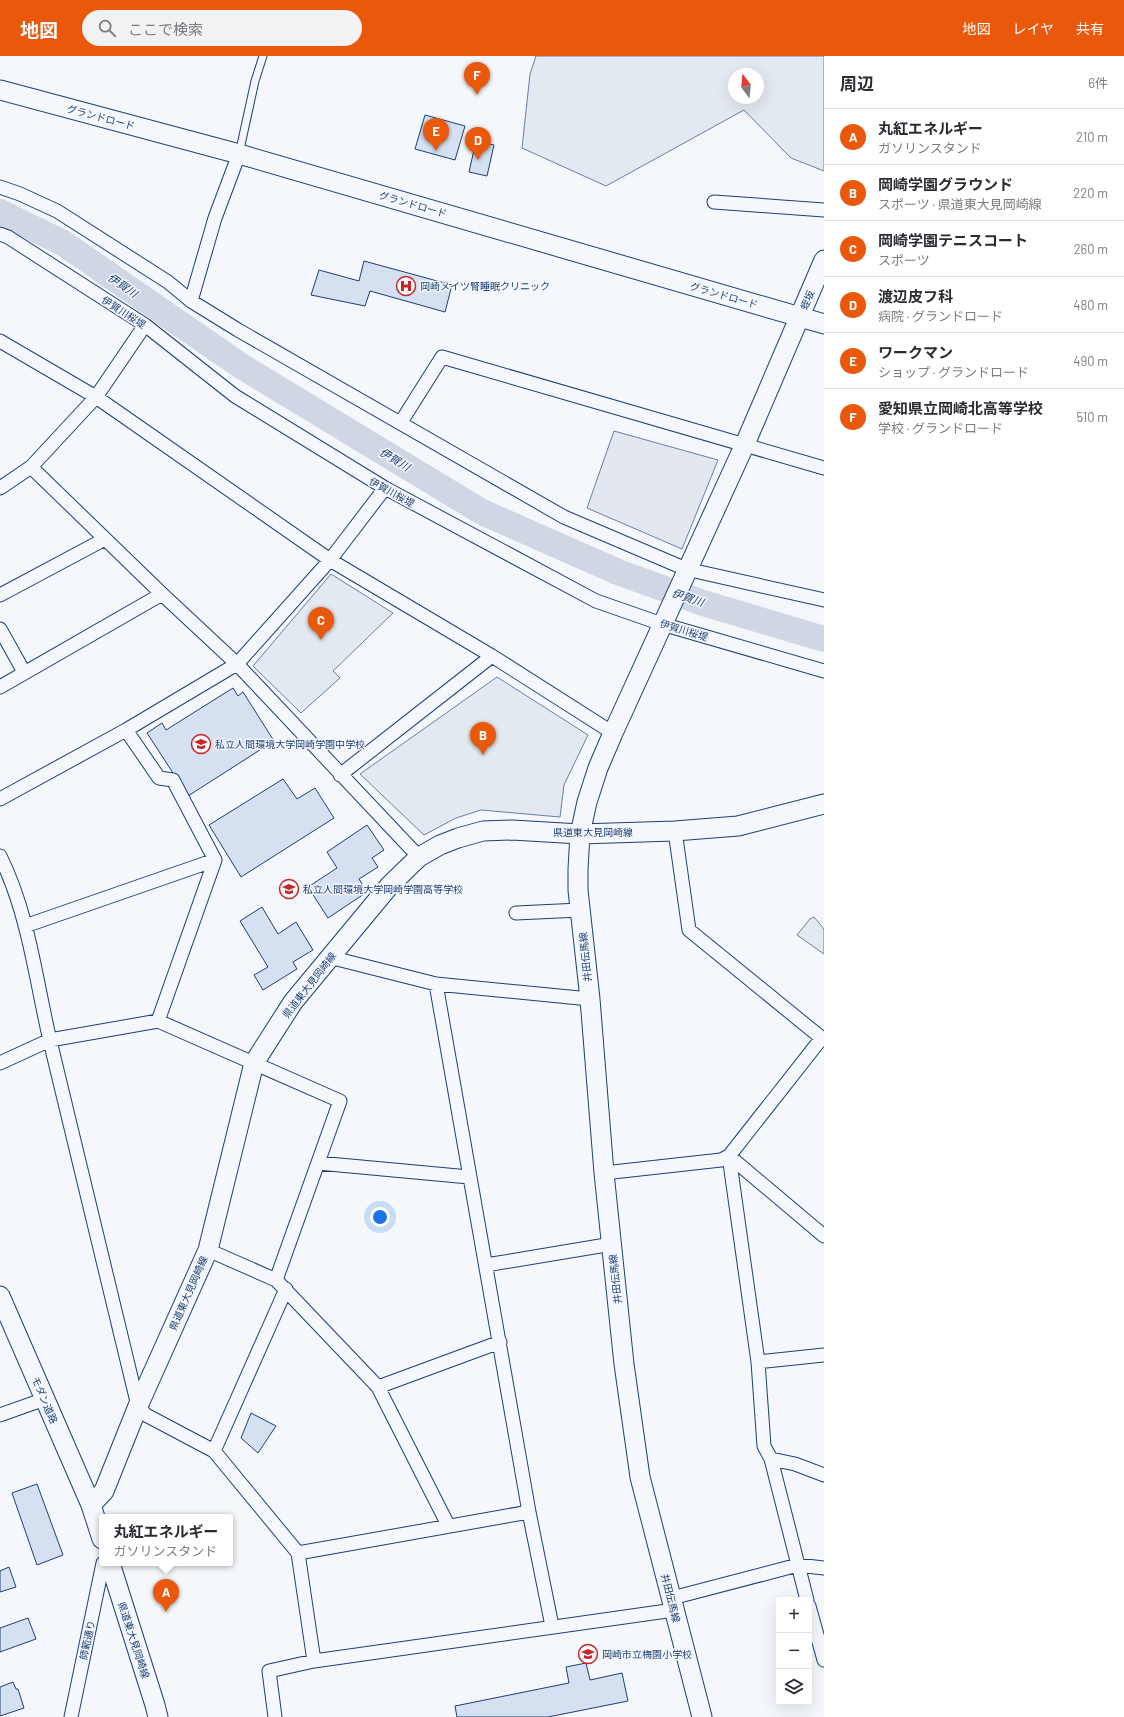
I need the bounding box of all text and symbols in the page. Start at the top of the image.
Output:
search box [82,10,362,46]
icon: search [96,17,118,39]
text: 地図 [20,18,58,41]
text: ここで検索 [128,20,203,38]
text: 地図 [962,20,990,37]
text: レイヤ [1012,20,1054,37]
text: 共有 [1076,20,1104,37]
pin: F [464,62,490,95]
north arrow [728,68,764,104]
text: 周辺 [840,73,874,93]
text: 6件 [1088,75,1108,91]
street label: グランドロード [66,102,136,132]
pin: E [423,118,449,151]
text: 丸紅エネルギー [878,119,983,137]
pin: D [465,127,491,160]
text: A [849,129,857,145]
text: 210 m [1076,129,1108,145]
text: ガソリンスタンド [878,140,982,156]
text: 岡崎学園グラウンド [878,175,1013,193]
text: B [849,185,857,201]
text: 220 m [1073,185,1108,201]
street label: グランドロード [378,189,448,219]
text: スポーツ · 県道東大見岡崎線 [878,196,1042,212]
text: 岡崎学園テニスコート [878,231,1028,249]
text: C [849,241,857,257]
text: 260 m [1074,241,1108,257]
text: スポーツ [878,252,930,268]
water label: 伊賀川 [106,270,141,300]
hospital icon: 岡崎メイツ腎睡眠クリニック [395,275,417,297]
place label: 岡崎メイツ腎睡眠クリニック [420,280,550,292]
street label: グランドロード [689,280,759,310]
text: 渡辺皮フ科 [878,287,953,305]
street label: 蛭坂 [798,288,816,312]
street label: 伊賀川桜堤 [100,293,148,331]
text: D [849,297,857,313]
text: 480 m [1073,297,1108,313]
text: 病院 · グランドロード [878,308,1003,324]
text: ワークマン [878,343,953,361]
text: E [849,353,857,369]
text: 490 m [1073,353,1108,369]
text: ショップ · グランドロード [878,364,1029,380]
text: 愛知県立岡崎北高等学校 [878,399,1043,417]
text: F [849,409,857,425]
text: 510 m [1076,409,1108,425]
text: 学校 · グランドロード [878,420,1003,436]
water label: 伊賀川 [378,445,413,474]
street label: 伊賀川桜堤 [367,475,417,509]
water label: 伊賀川 [670,585,707,609]
pin: C [308,607,334,640]
street label: 伊賀川桜堤 [658,617,710,643]
pin: B [470,722,496,755]
school or university icon: 私立人間環境大学岡崎学園中学校 [190,733,212,755]
place label: 私立人間環境大学岡崎学園中学校 [215,738,365,750]
street label: 県道東大見岡崎線 [553,826,633,838]
school or university icon: 私立人間環境大学岡崎学園高等学校 [278,878,300,900]
place label: 私立人間環境大学岡崎学園高等学校 [303,883,463,895]
street label: 井田伝馬線 [576,932,594,982]
street label: 県道東大見岡崎線 [280,950,338,1020]
your location [370,1207,390,1227]
street label: 県道東大見岡崎線 [166,1254,210,1332]
street label: 井田伝馬線 [606,1254,624,1304]
street label: モダン道路 [30,1375,60,1425]
popup [99,1514,233,1566]
text: 丸紅エネルギー [113,1522,219,1540]
text: ガソリンスタンド [113,1543,217,1559]
street label: 井田伝馬線 [659,1572,683,1624]
pin: A [153,1579,179,1612]
map controls [776,1597,812,1705]
button: + [776,1597,812,1633]
street label: 県道東大見岡崎線 [116,1600,152,1680]
street label: 師範通り [77,1619,97,1661]
button: − [776,1633,812,1669]
school or university icon: 岡崎市立梅園小学校 [577,1643,599,1665]
place label: 岡崎市立梅園小学校 [602,1648,692,1660]
button: layers [776,1669,812,1705]

